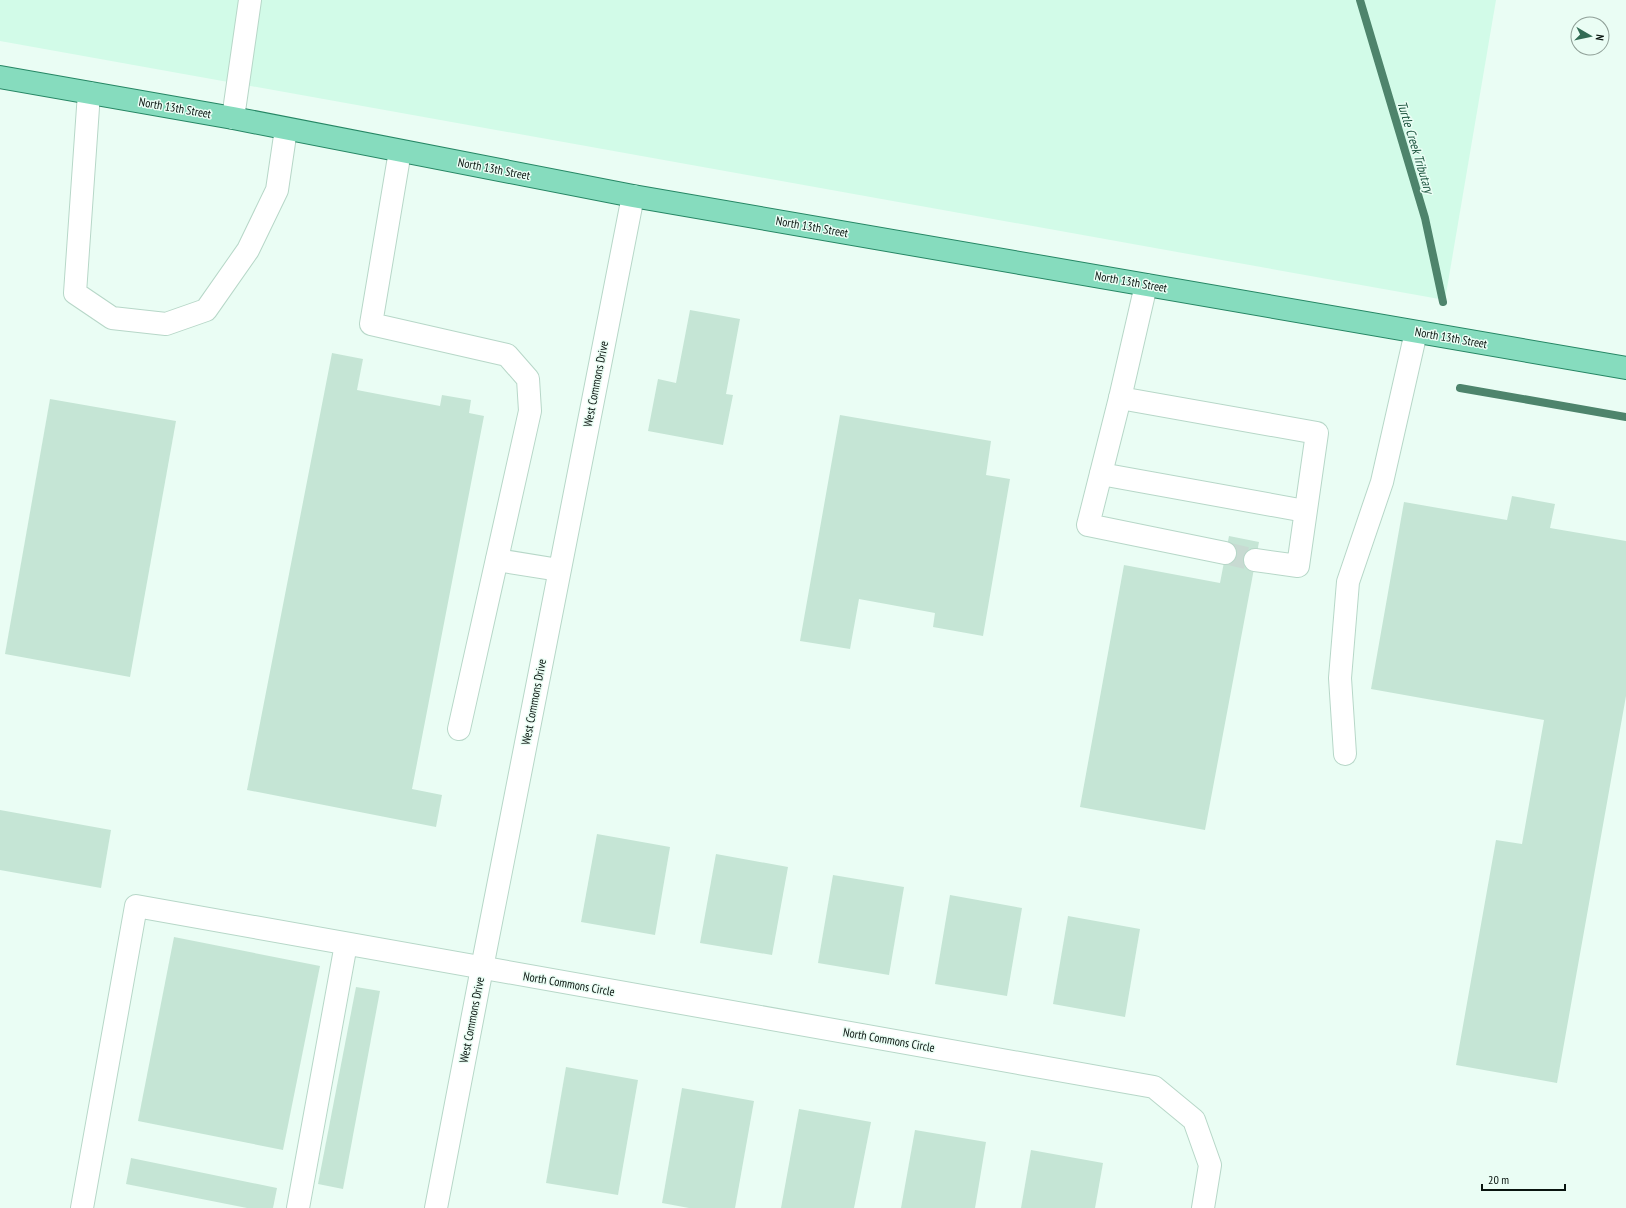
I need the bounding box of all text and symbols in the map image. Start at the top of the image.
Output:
north arrow [1570,16,1610,56]
text: N [1592,34,1607,42]
street label: North 13th Street [138,94,213,121]
water label: Turtle Creek Tributary [1393,99,1438,197]
street label: North 13th Street [457,154,532,183]
street label: North 13th Street [775,213,850,240]
street label: North 13th Street [1094,268,1169,295]
street label: North 13th Street [1414,324,1489,351]
street label: West Commons Drive [580,340,611,428]
street label: West Commons Drive [518,658,549,746]
street label: North Commons Circle [522,968,616,999]
street label: West Commons Drive [456,976,487,1064]
street label: North Commons Circle [842,1024,936,1055]
scale bar [1482,1166,1565,1192]
text: 20 m [1488,1172,1509,1187]

